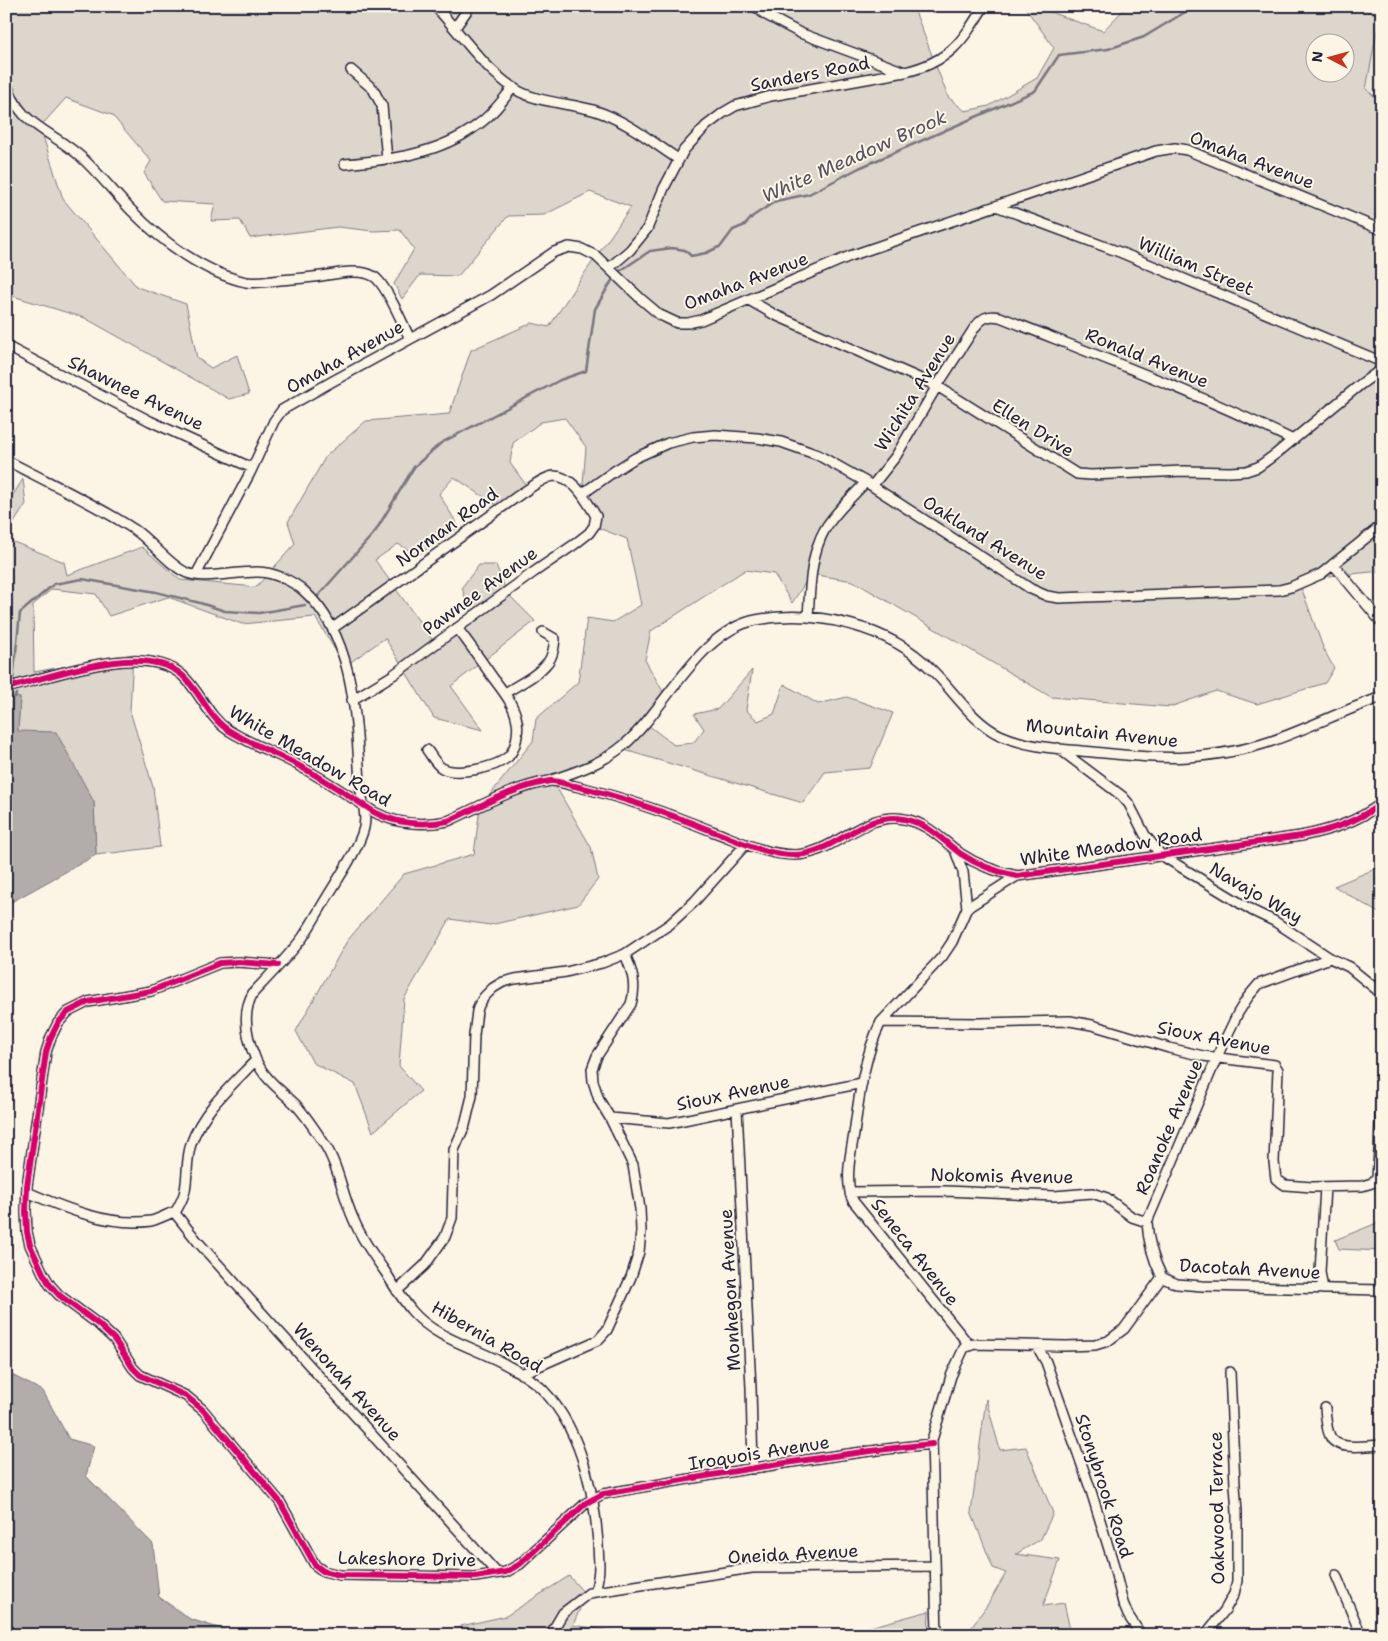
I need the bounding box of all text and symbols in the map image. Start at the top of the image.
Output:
north arrow [1306,32,1356,82]
text: N [1308,50,1327,63]
street label: Sanders Road [748,51,872,97]
water label: White Meadow Brook [758,104,951,209]
street label: Omaha Avenue [1186,125,1318,195]
street label: William Street [1134,231,1258,301]
street label: Omaha Avenue [680,246,812,316]
street label: Omaha Avenue [282,315,408,399]
street label: Ronald Avenue [1082,322,1212,394]
street label: Wichita Avenue [869,328,961,456]
street label: Shawnee Avenue [64,350,208,436]
street label: Ellen Drive [987,393,1079,463]
street label: Norman Road [391,482,503,572]
street label: Oakland Avenue [918,490,1052,586]
street label: Pawnee Avenue [418,541,542,641]
street label: White Meadow Road [225,700,395,812]
street label: Mountain Avenue [1025,713,1179,753]
street label: White Meadow Road [1018,822,1204,872]
street label: Navajo Way [1205,857,1307,929]
street label: Sioux Avenue [1155,1015,1273,1061]
street label: Roanoke Avenue [1130,1056,1208,1198]
street label: Sioux Avenue [674,1069,792,1117]
street label: Nokomis Avenue [930,1163,1074,1189]
street label: Seneca Avenue [865,1193,965,1311]
street label: Monhegon Avenue [714,1208,746,1372]
street label: Dacotah Avenue [1179,1253,1321,1285]
street label: Hibernia Road [427,1296,547,1378]
street label: Wenonah Avenue [287,1318,407,1446]
street label: Stonybrook Road [1069,1411,1139,1561]
street label: Iroquois Avenue [687,1430,831,1476]
street label: Oakwood Terrace [1204,1431,1230,1585]
street label: Oneida Avenue [727,1539,859,1569]
street label: Lakeshore Drive [337,1546,477,1572]

